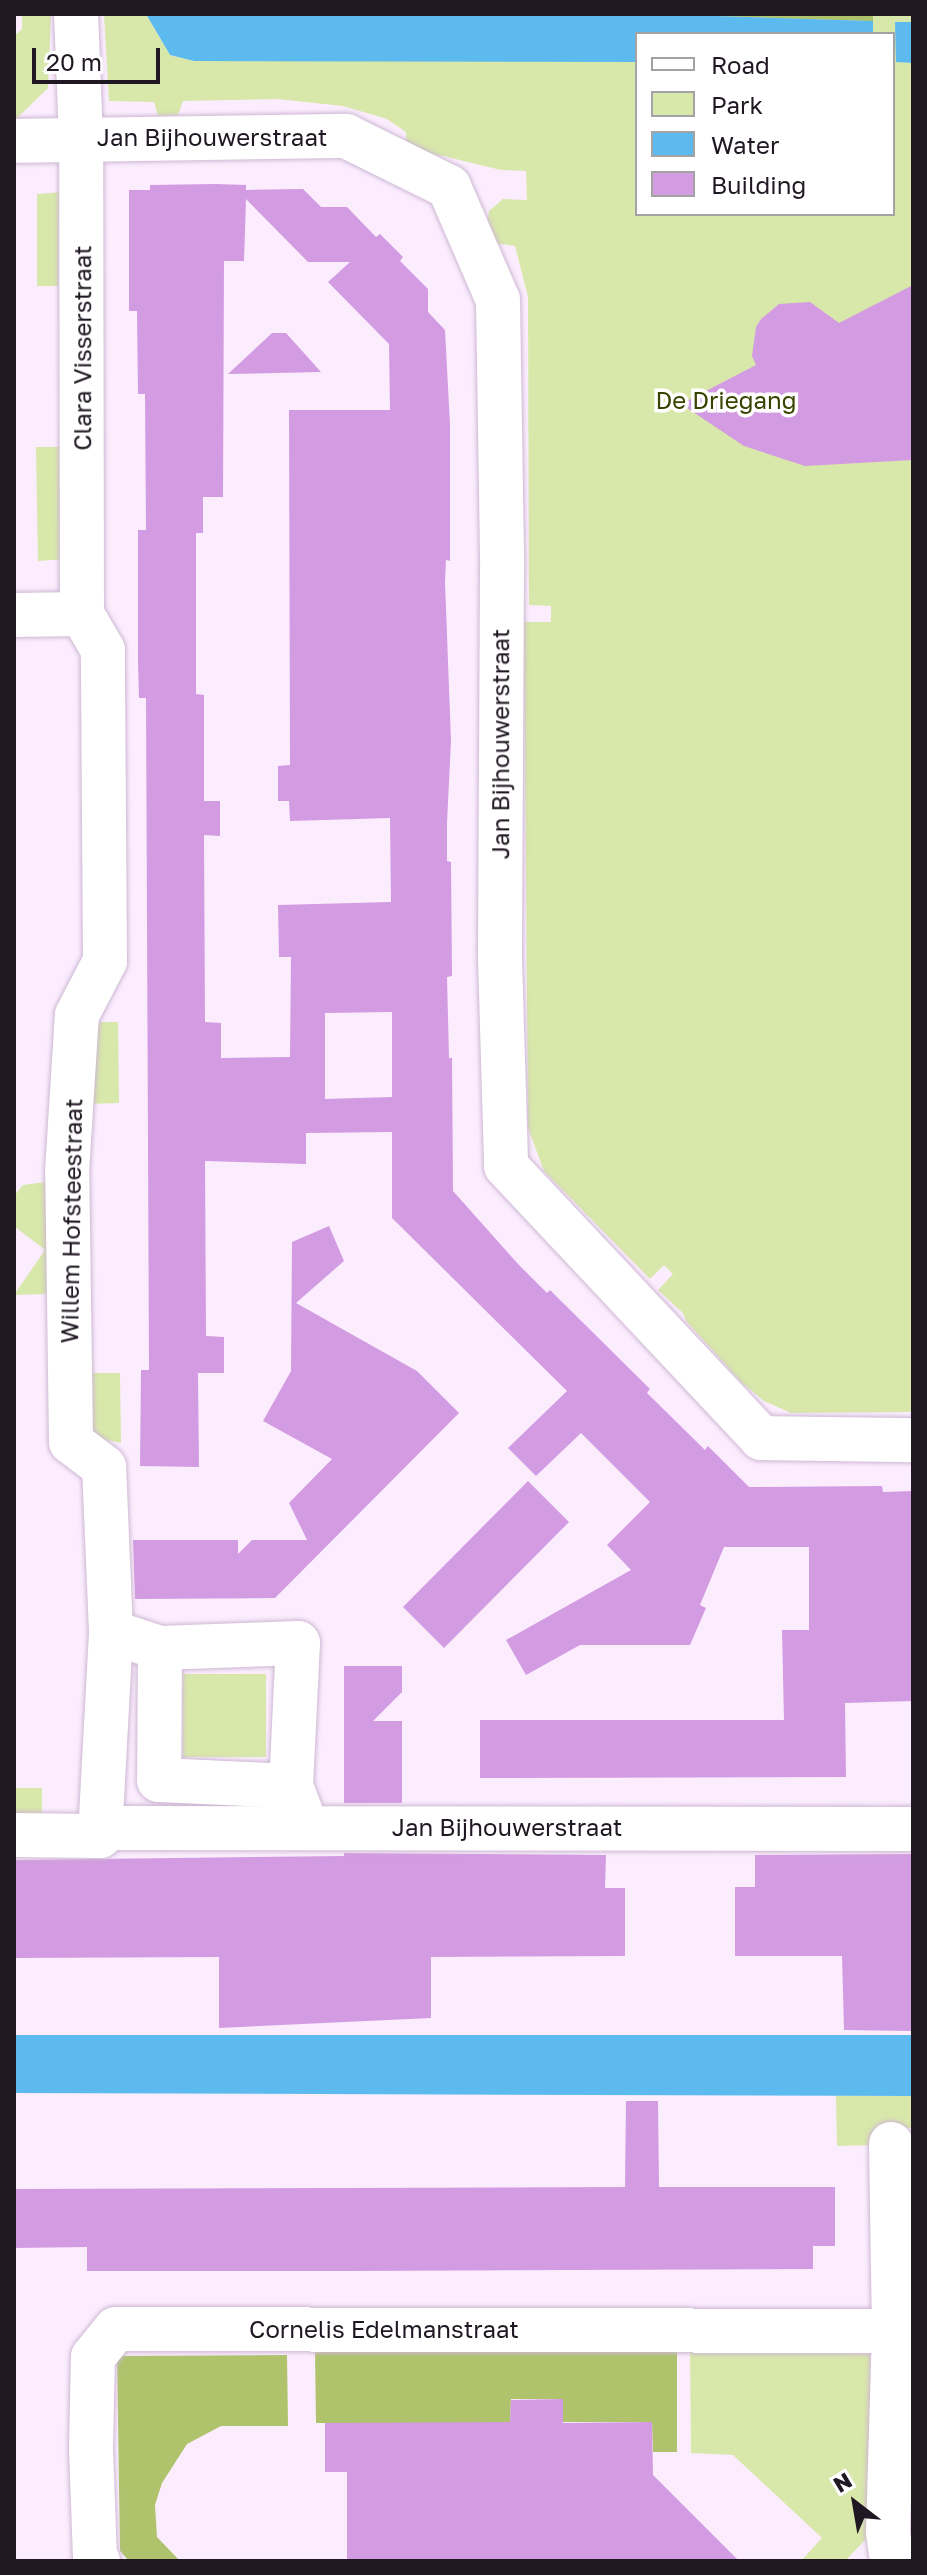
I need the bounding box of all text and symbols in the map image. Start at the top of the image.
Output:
scale bar [36,32,164,82]
legend [635,32,895,216]
text: 20 m [46,47,102,76]
text: Road [711,50,770,79]
text: Park [711,90,763,119]
street label: Jan Bijhouwerstraat [97,123,327,151]
text: Water [711,130,779,159]
text: Building [711,170,806,199]
street label: Clara Visserstraat [68,245,96,451]
park label: De Driegang [655,386,797,414]
street label: Jan Bijhouwerstraat [486,629,514,859]
street label: Willem Hofsteestraat [54,1098,88,1344]
street label: Jan Bijhouwerstraat [392,1813,622,1841]
street label: Cornelis Edelmanstraat [249,2315,519,2343]
north arrow [815,2463,895,2543]
text: N [828,2466,856,2498]

